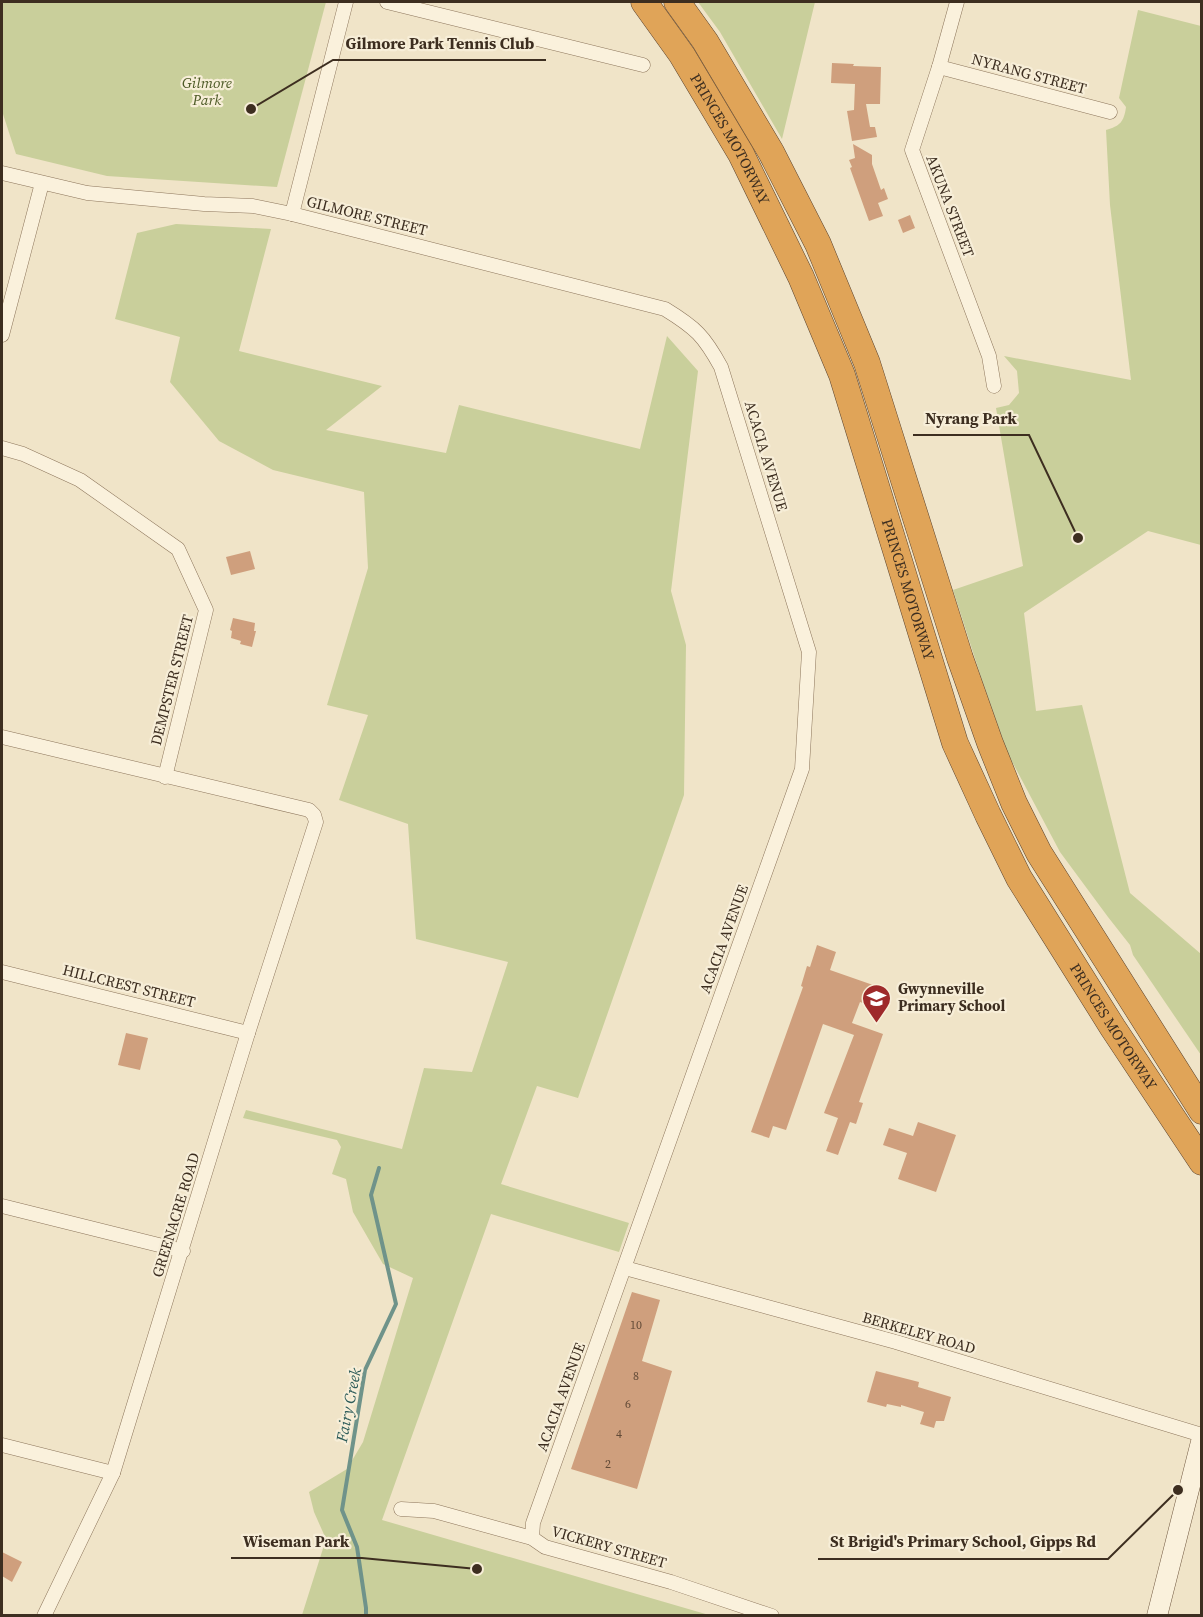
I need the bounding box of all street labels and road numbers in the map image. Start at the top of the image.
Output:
street label: NYRANG STREET [969,48,1089,99]
street label: PRINCES MOTORWAY [685,69,775,208]
street label: AKUNA STREET [921,152,980,260]
street label: GILMORE STREET [305,190,430,241]
street label: ACACIA AVENUE [740,398,793,514]
street label: PRINCES MOTORWAY [877,516,940,663]
street label: DEMPSTER STREET [145,612,198,748]
street label: ACACIA AVENUE [694,881,753,996]
street label: HILLCREST STREET [60,959,198,1012]
street label: PRINCES MOTORWAY [1065,959,1163,1094]
street label: GREENACRE ROAD [147,1150,204,1280]
street label: BERKELEY ROAD [860,1306,978,1359]
street label: ACACIA AVENUE [531,1339,590,1454]
street label: VICKERY STREET [549,1520,669,1573]

